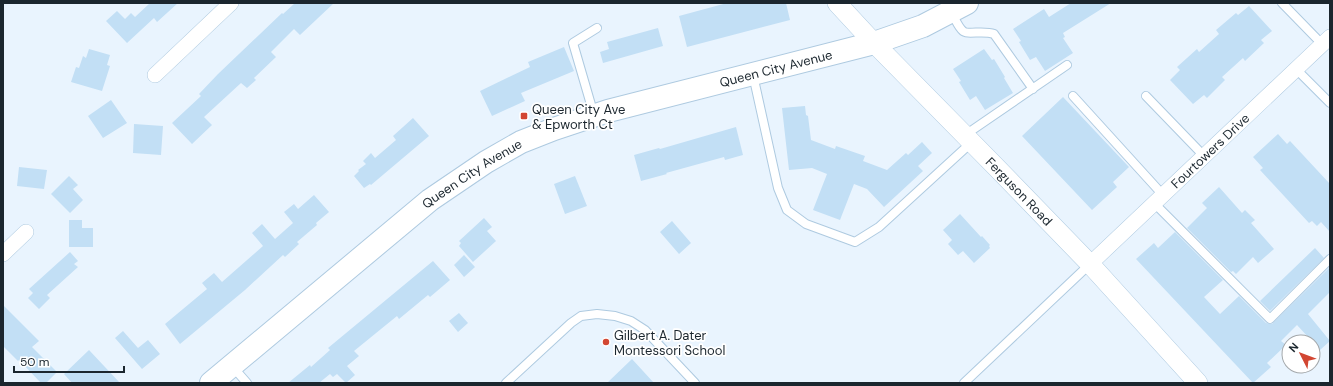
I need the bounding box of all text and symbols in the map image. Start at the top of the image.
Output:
street label: Queen City Avenue [718,46,834,91]
place label: Queen City Ave & Epworth Ct [532,101,625,133]
street label: Fourtowers Drive [1167,109,1253,192]
marker: Queen City Ave & Epworth Ct [519,111,529,121]
street label: Queen City Avenue [418,135,525,212]
street label: Ferguson Road [982,153,1056,229]
place label: Gilbert A. Dater Montessori School [614,327,725,359]
north arrow [1281,334,1321,374]
marker: Gilbert A. Dater Montessori School [601,337,611,347]
text: N [1286,340,1301,355]
scale bar [14,348,124,374]
text: 50 m [20,354,49,370]

